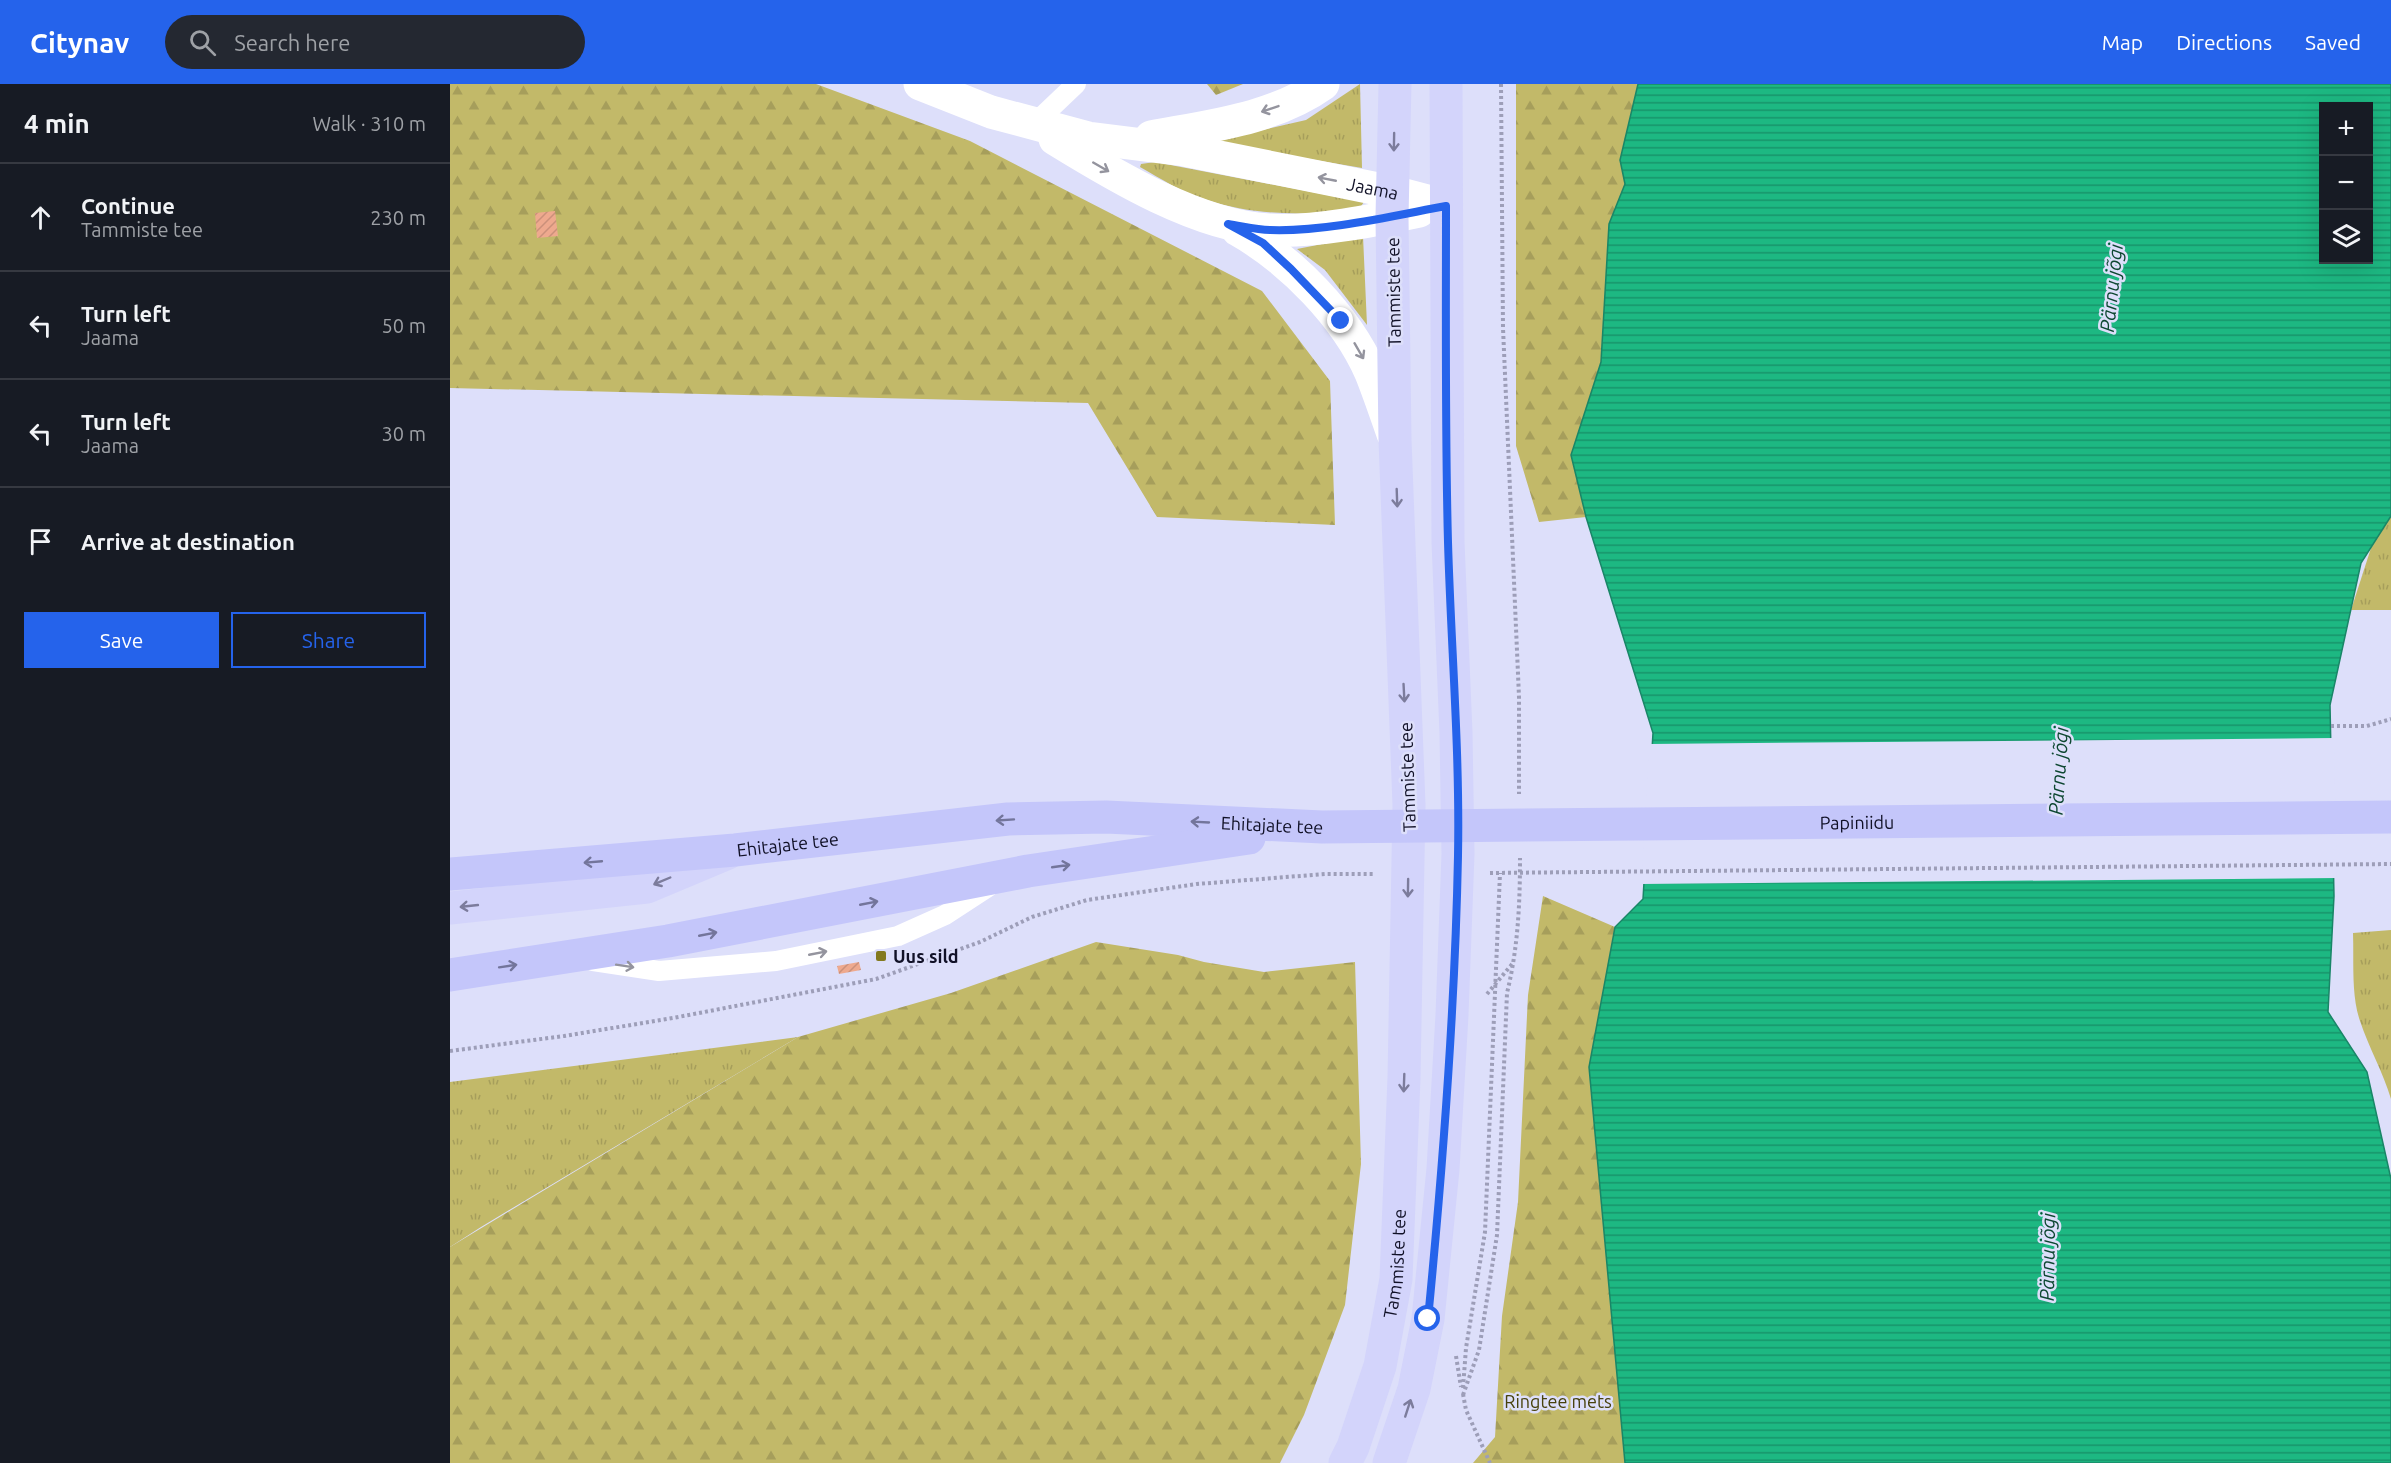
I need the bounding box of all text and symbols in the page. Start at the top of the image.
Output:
search box [165,15,585,69]
icon: search [186,26,219,59]
text: Citynav [30,27,129,58]
text: Search here [234,30,350,55]
text: Map [2102,30,2143,54]
text: Directions [2176,30,2272,54]
text: Saved [2305,30,2361,54]
map controls [2319,102,2373,264]
button: + [2319,102,2373,156]
one-way arrow [1261,105,1280,116]
text: 4 min [24,109,90,138]
text: Walk · 310 m [313,112,426,135]
one-way arrow [1388,132,1399,152]
button: − [2319,156,2373,210]
one-way arrow [1092,161,1109,173]
one-way arrow [1318,173,1337,184]
street label: Jaama [1345,173,1401,203]
text: Continue [81,193,175,218]
icon: ahead [24,201,57,234]
text: 230 m [370,206,426,229]
button: layers [2319,210,2373,264]
text: Tammiste tee [81,218,203,241]
street label: Tammiste tee [1382,237,1404,347]
water label: Pärnu jõgi [2095,242,2127,333]
text: Turn left [81,301,171,326]
route end [1327,307,1353,333]
icon: left [24,309,57,342]
text: 50 m [382,314,426,337]
text: Jaama [81,326,139,349]
one-way arrow [1353,342,1365,359]
text: Turn left [81,409,171,434]
icon: left [24,417,57,450]
text: 30 m [382,422,426,445]
text: Jaama [81,434,139,457]
one-way arrow [1391,488,1403,508]
icon: arrive [24,525,57,558]
text: Arrive at destination [81,529,295,554]
button: Save [24,612,219,668]
button: Share [231,612,426,668]
one-way arrow [1398,682,1409,702]
street label: Tammiste tee [1395,722,1419,832]
water label: Pärnu jõgi [2043,725,2073,816]
street label: Ehitajate tee [1220,812,1324,837]
street label: Papiniidu [1820,812,1894,832]
one-way arrow [996,814,1016,825]
one-way arrow [1191,816,1211,827]
street label: Ehitajate tee [735,828,840,860]
one-way arrow [583,857,603,868]
one-way arrow [1050,861,1070,872]
one-way arrow [653,876,671,887]
one-way arrow [1402,877,1414,897]
one-way arrow [859,897,878,908]
one-way arrow [460,901,479,912]
one-way arrow [697,928,717,939]
place label: Uus sild [893,946,959,966]
one-way arrow [808,947,828,958]
marker: Uus sild [874,949,888,963]
one-way arrow [497,961,517,972]
one-way arrow [615,961,634,972]
one-way arrow [1399,1072,1410,1092]
street label: Tammiste tee [1379,1208,1409,1320]
water label: Pärnu jõgi [2035,1212,2059,1301]
route start [1414,1305,1440,1331]
park label: Ringtee mets [1504,1391,1612,1411]
one-way arrow [1403,1399,1414,1418]

